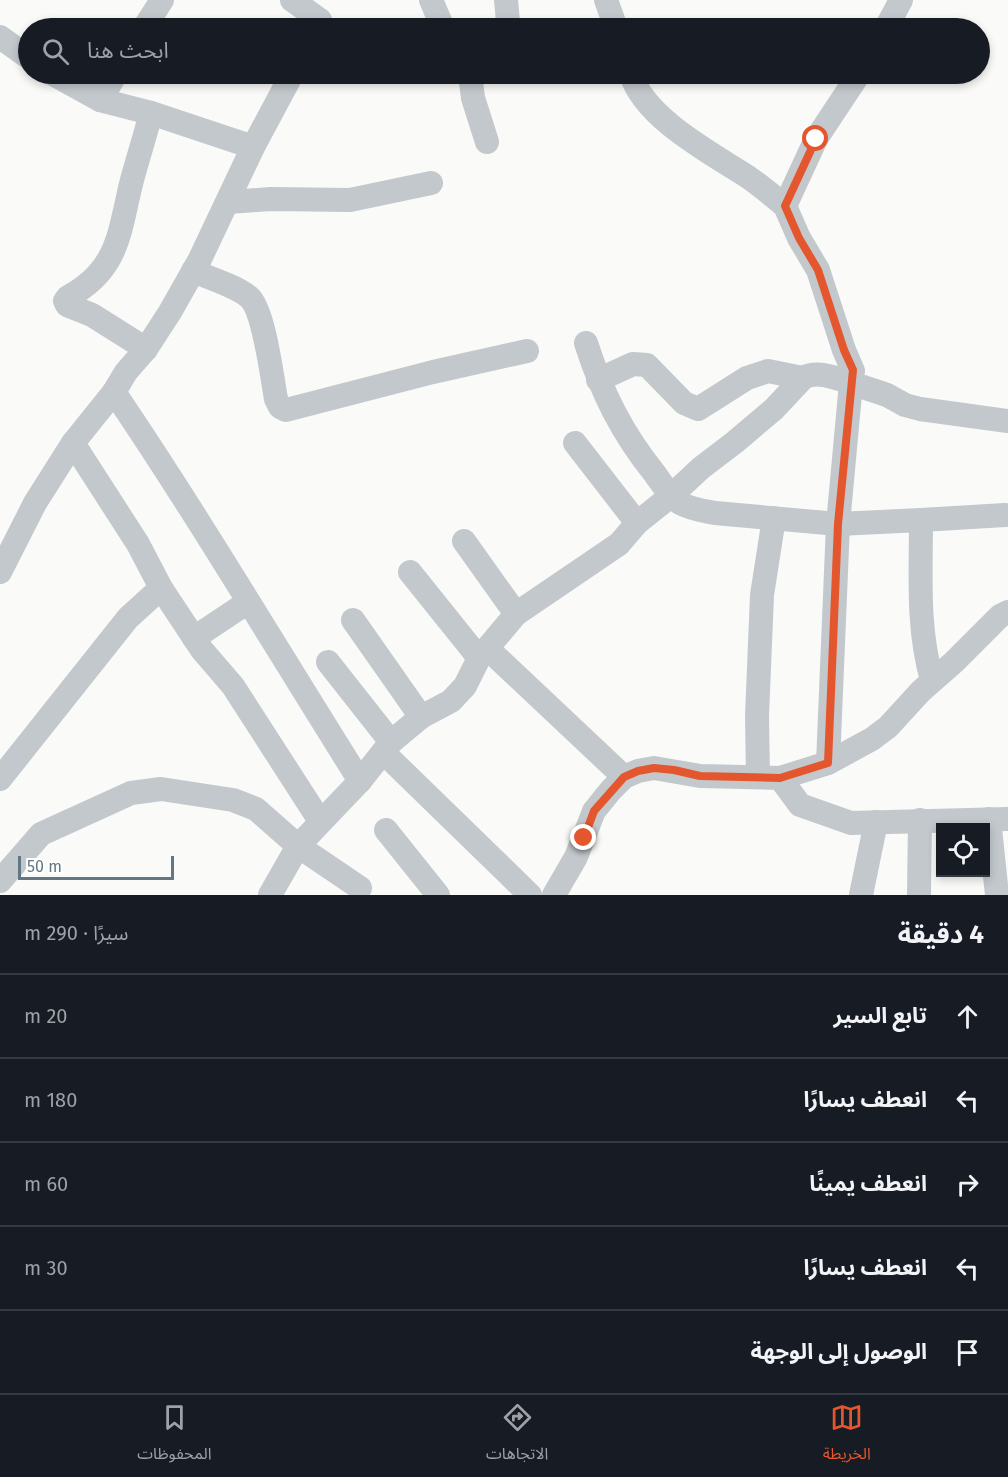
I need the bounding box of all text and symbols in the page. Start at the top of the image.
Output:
search box [18,18,990,84]
icon: search [39,35,72,68]
text: ابحث هنا [87,37,169,64]
route start [802,125,828,151]
map controls [936,823,990,877]
button: locate [936,823,990,877]
route end [570,824,596,850]
scale bar [18,853,174,880]
text: 50 m [27,857,62,876]
text: 4 دقيقة [898,919,984,950]
text: سيرًا · 290 m [24,921,129,945]
icon: ahead [951,1000,984,1033]
text: تابع السير [834,1002,927,1029]
text: 20 m [24,1004,68,1028]
icon: left [951,1084,984,1117]
text: انعطف يسارًا [804,1086,927,1113]
text: 180 m [24,1088,77,1112]
icon: right [951,1168,984,1201]
text: انعطف يمينًا [809,1170,927,1197]
text: 60 m [24,1172,68,1196]
icon: left [951,1252,984,1285]
text: انعطف يسارًا [804,1254,927,1281]
text: 30 m [24,1256,68,1280]
icon: arrive [951,1336,984,1369]
text: الوصول إلى الوجهة [750,1338,927,1365]
tab: المحفوظات [137,1401,211,1471]
tab: الاتجاهات [486,1401,548,1471]
tab: الخريطة [823,1401,871,1471]

